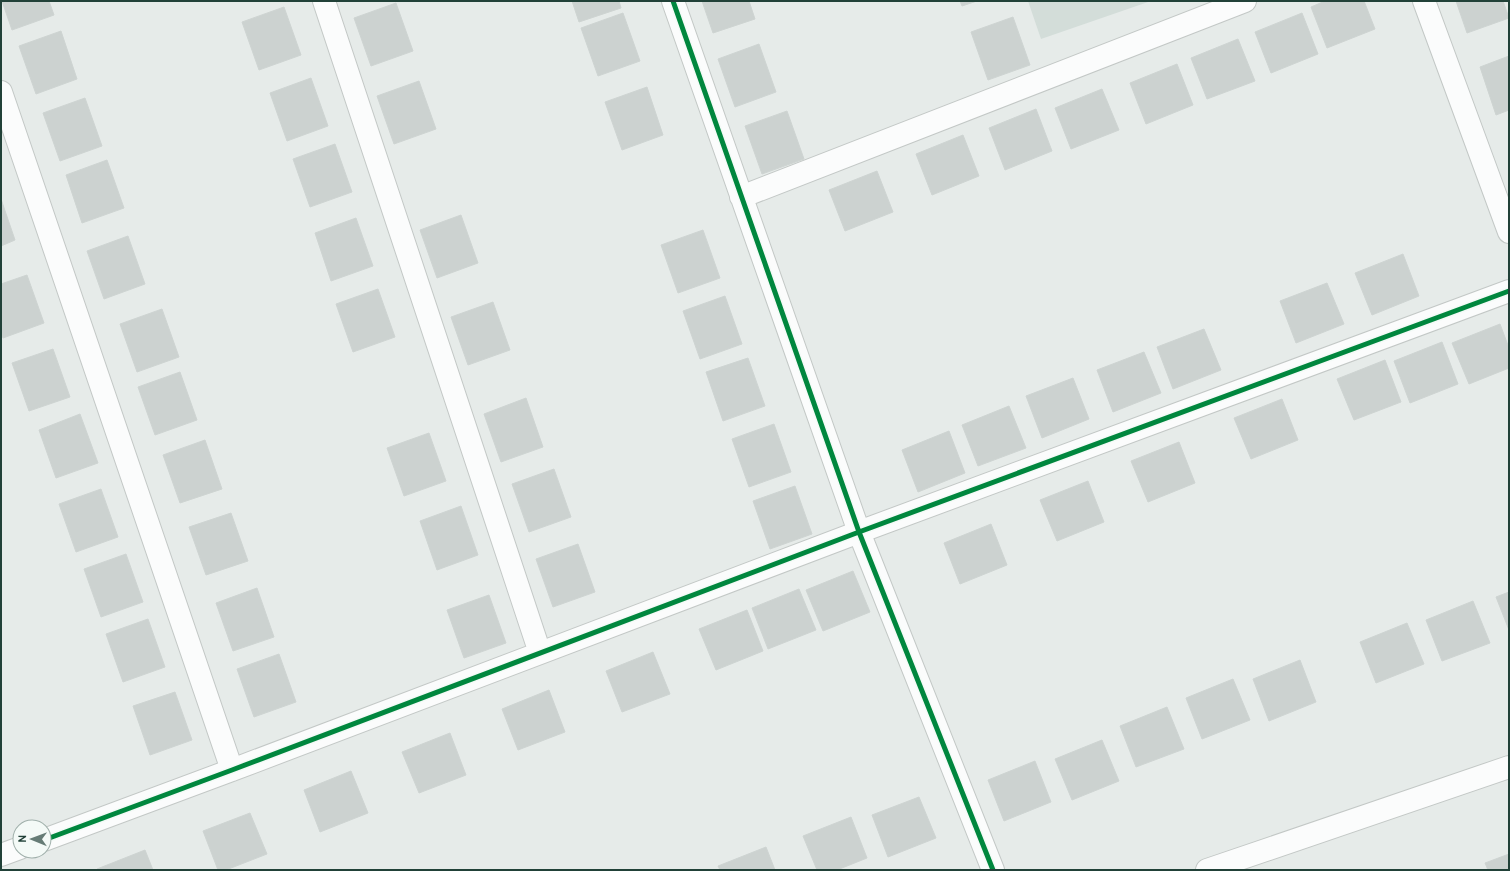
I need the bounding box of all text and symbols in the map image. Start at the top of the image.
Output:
north arrow [12,819,52,859]
text: N [16,835,30,843]

